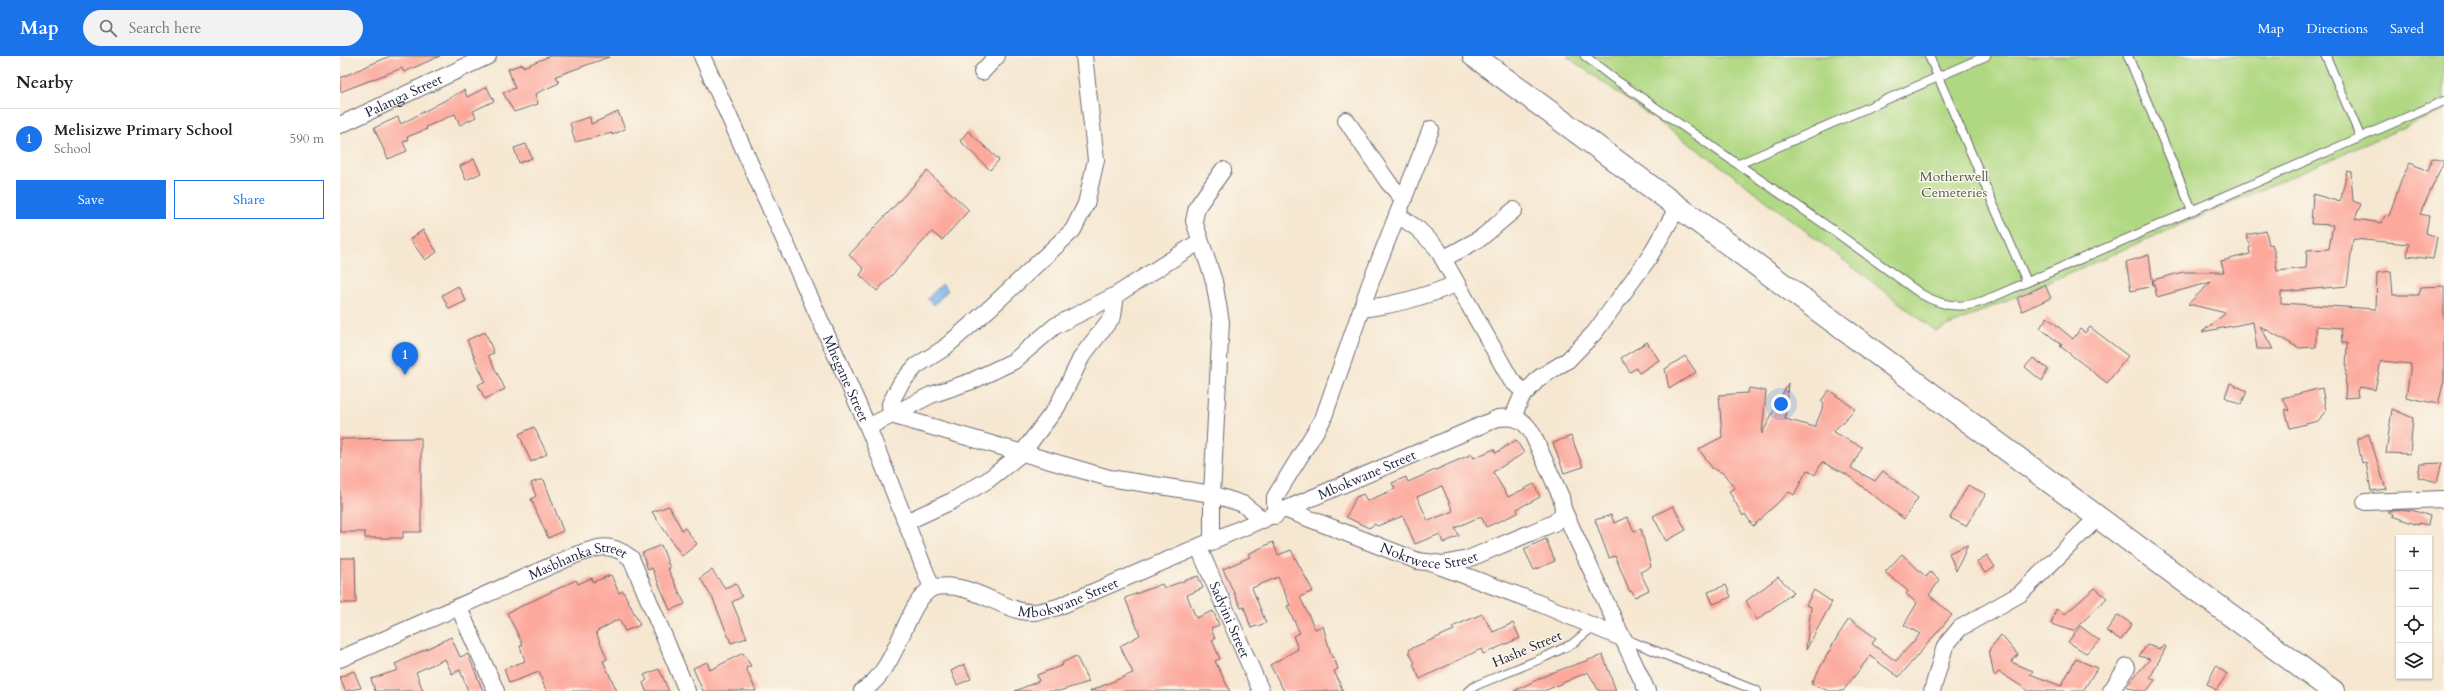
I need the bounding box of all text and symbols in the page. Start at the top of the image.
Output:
search box [83,10,363,46]
text: Map [20,15,59,41]
icon: search [97,17,119,39]
text: Search here [129,18,201,38]
text: Map [2258,19,2284,38]
text: Directions [2306,19,2368,38]
text: Saved [2390,19,2424,38]
street label: Palanga Street [362,69,446,122]
text: Nearby [16,71,73,94]
text: Melisizwe Primary School [54,120,233,140]
text: 1 [26,130,32,148]
text: 590 m [290,130,324,148]
text: School [54,140,91,158]
park label: Motherwell Cemeteries [1919,167,1989,202]
button: Save [16,180,166,219]
button: Share [174,180,324,219]
street label: Mhegane Street [819,332,874,425]
pin: 1 [392,342,418,375]
your location [1771,394,1791,414]
street label: Mbokwane Street [1315,445,1419,504]
map controls [2396,535,2432,679]
button: + [2396,535,2432,571]
street label: Masbhanka Street [525,538,632,584]
street label: Nokrwece Street [1378,538,1481,574]
button: − [2396,571,2432,607]
street label: Mbokwane Street [1017,573,1121,622]
street label: Sadyini Street [1205,579,1255,661]
button: locate [2396,607,2432,643]
street label: Hashe Street [1489,626,1565,672]
button: layers [2396,643,2432,679]

